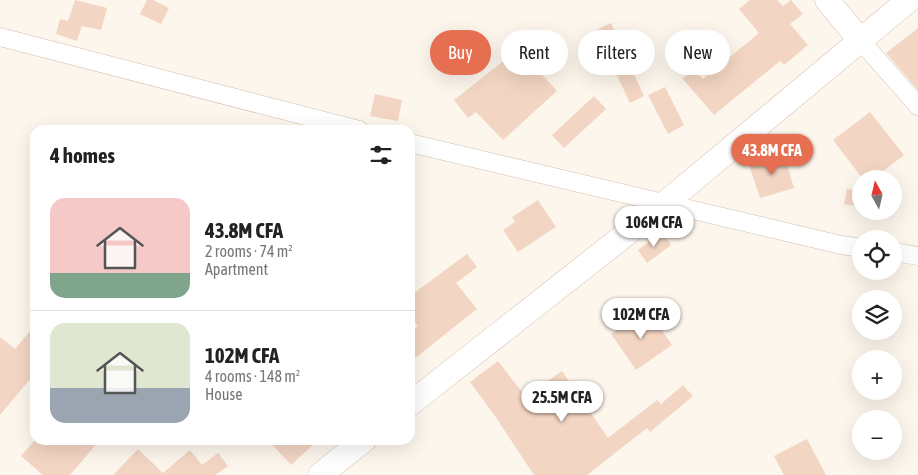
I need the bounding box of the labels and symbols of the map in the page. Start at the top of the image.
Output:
pin: 43.8M CFA [715,134,829,176]
north arrow [852,170,902,220]
pin: 106M CFA [602,206,706,248]
pin: 102M CFA [589,298,693,340]
pin: 25.5M CFA [505,380,619,423]

